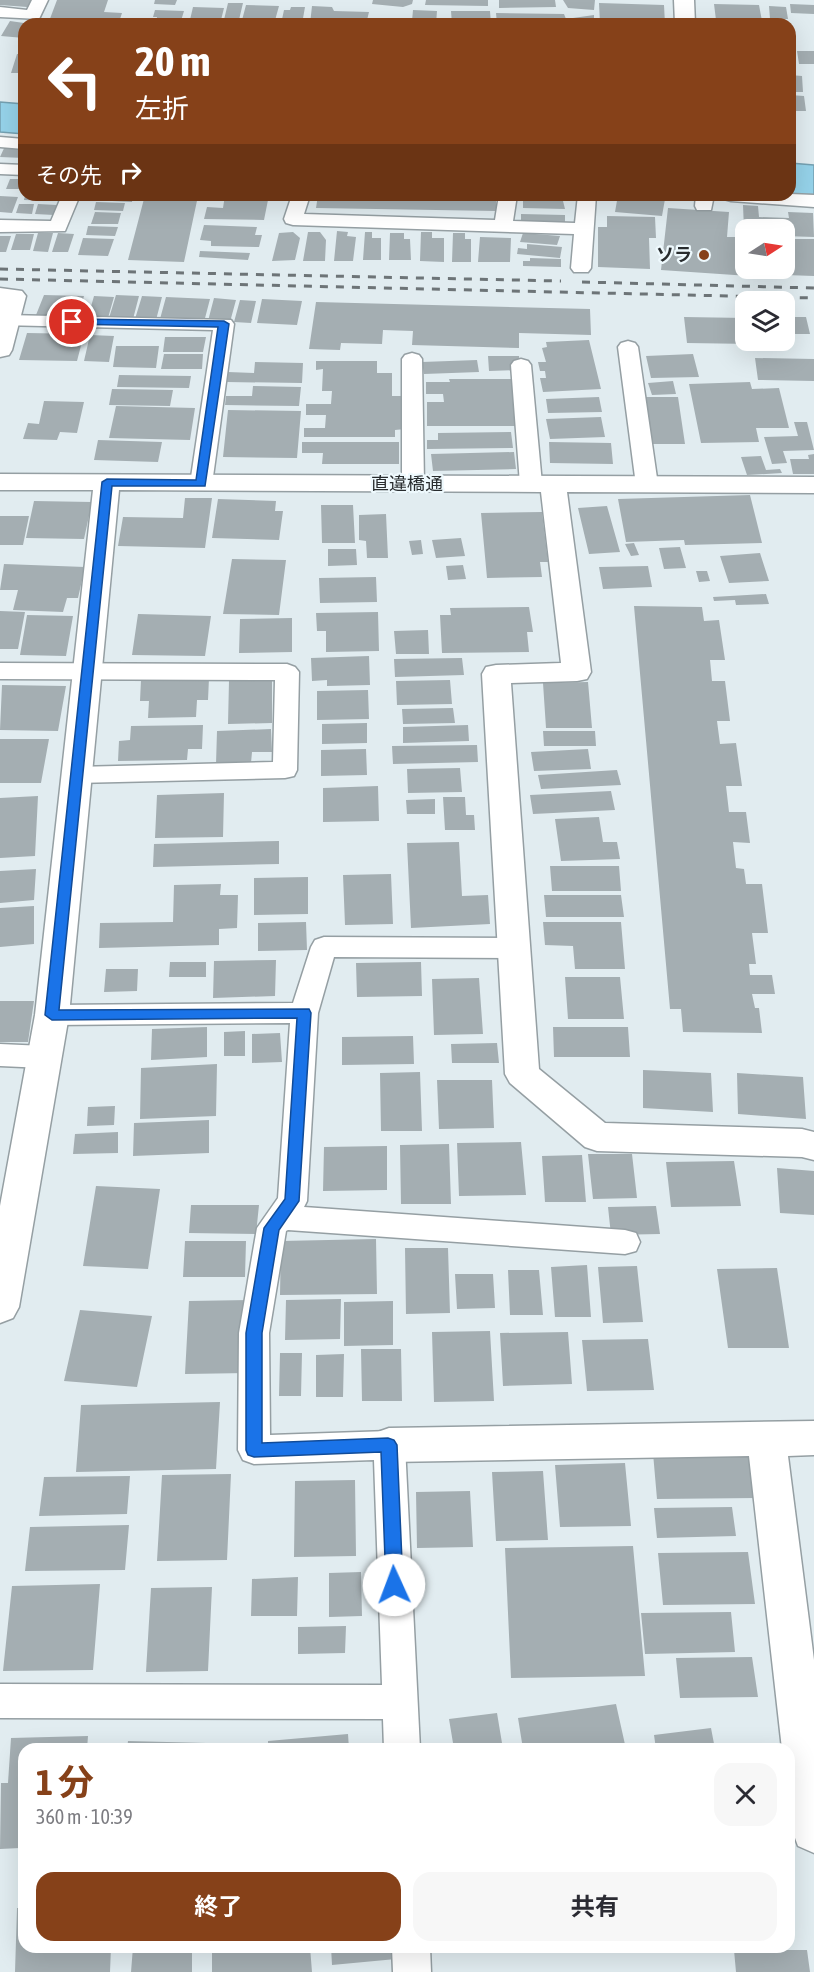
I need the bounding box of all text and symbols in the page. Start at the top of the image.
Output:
text: 20 m [135,37,210,85]
icon: left [36,42,114,120]
text: 左折 [135,93,189,124]
icon: right [114,156,147,189]
text: その先 [36,162,102,188]
north arrow [735,219,795,279]
map controls [735,219,795,351]
place label: ソラ [656,244,692,265]
marker: ソラ [697,248,711,262]
button: layers [735,291,795,351]
pin [46,296,97,347]
icon: arrive [55,305,88,338]
street label: 直違橋通 [371,473,443,494]
position arrow [362,1553,426,1617]
text: 1 分 [36,1761,94,1803]
button: close [714,1763,777,1826]
text: 360 m · 10:39 [36,1805,133,1828]
button: 終了 [36,1872,401,1941]
button: 共有 [413,1872,777,1941]

